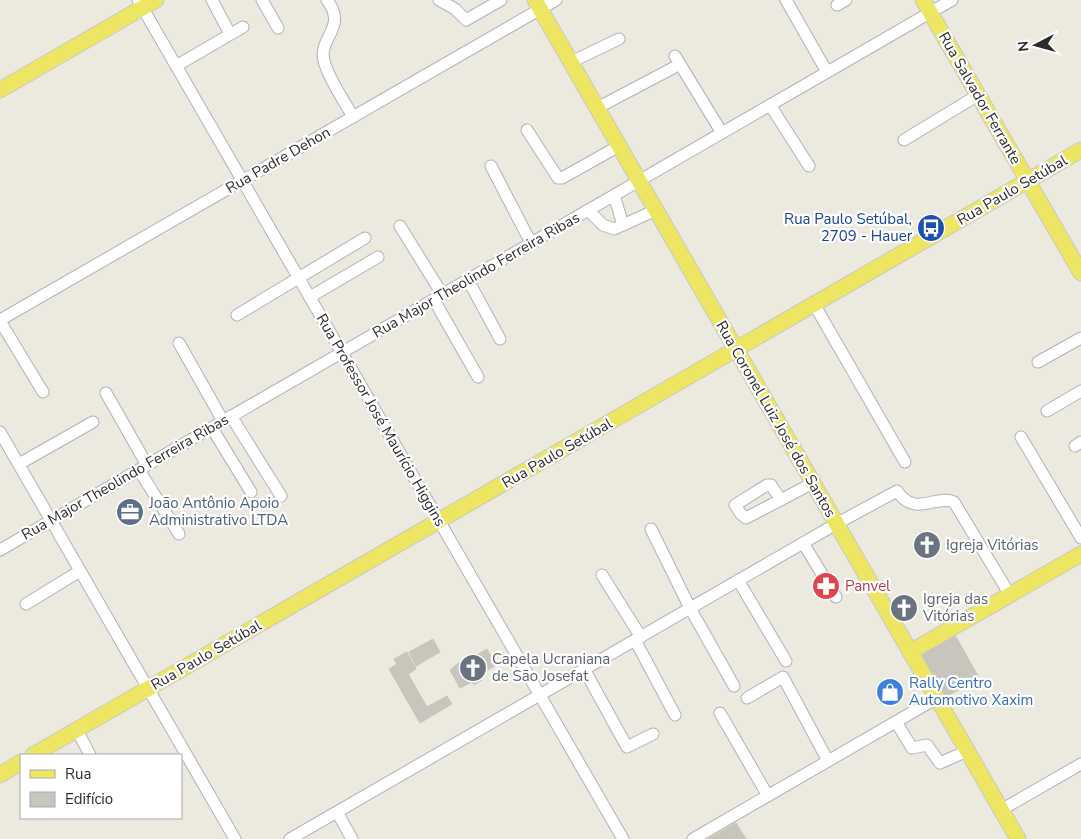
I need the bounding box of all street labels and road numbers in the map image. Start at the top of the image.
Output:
street label: Rua Salvador Ferrante [934,28,1026,168]
street label: Rua Padre Dehon [222,122,334,198]
street label: Rua Paulo Setúbal [953,150,1071,230]
street label: Rua Major Theolindo Ferreira Ribas [369,207,583,343]
street label: Rua Professor José Maurício Higgins [312,310,450,530]
street label: Rua Coronel Luiz José dos Santos [711,317,841,521]
street label: Rua Major Theolindo Ferreira Ribas [18,409,232,545]
street label: Rua Paulo Setúbal [498,413,616,493]
street label: Rua Paulo Setúbal [147,615,265,695]

